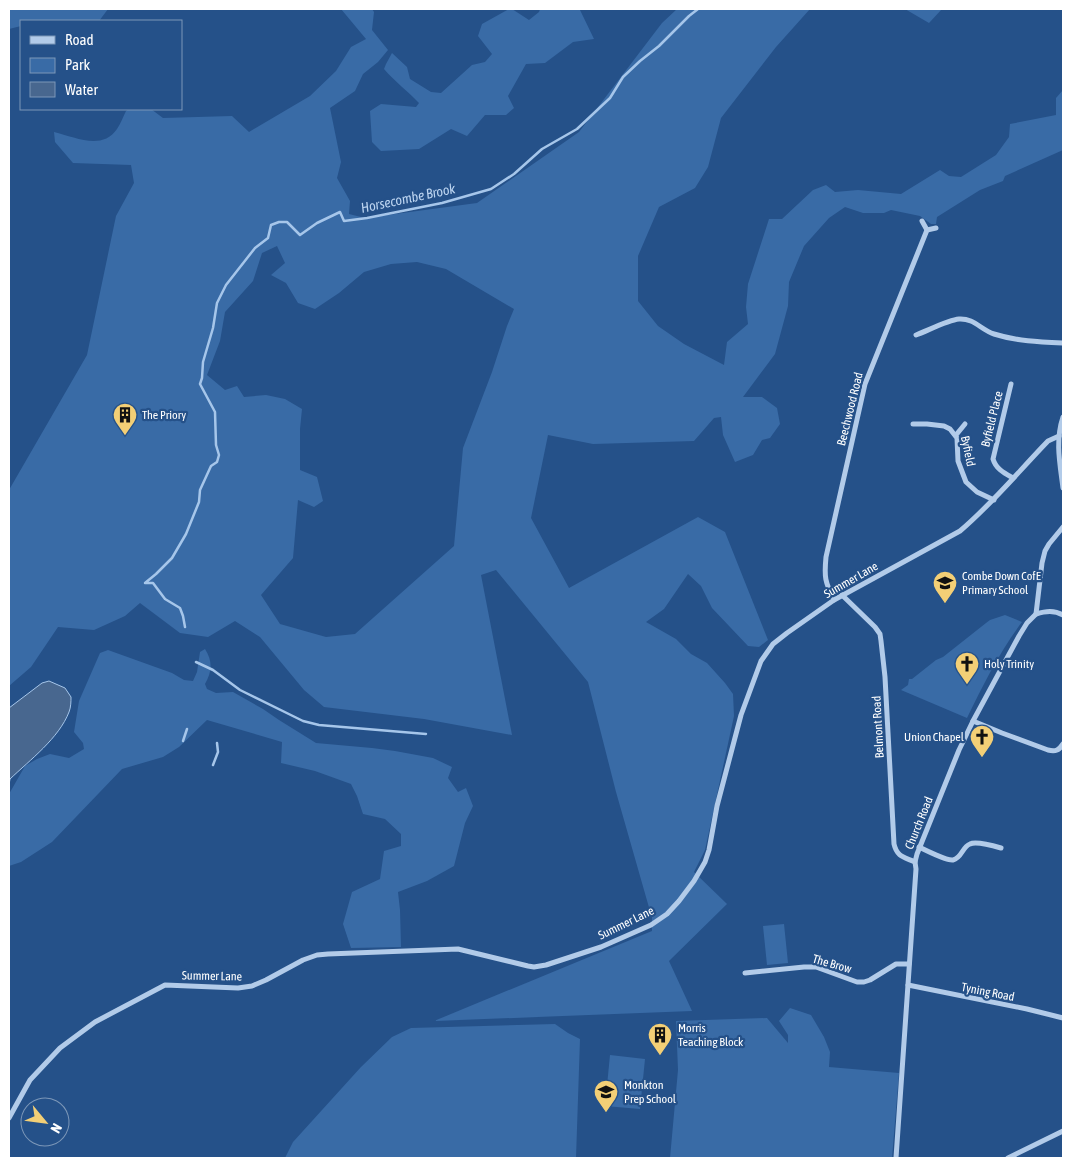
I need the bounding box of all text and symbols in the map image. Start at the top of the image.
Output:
legend [20,20,182,110]
text: Road [65,31,94,48]
text: Park [65,56,90,73]
text: Water [65,81,98,98]
water label: Horsecombe Brook [359,180,458,216]
street label: Beechwood Road [834,371,866,447]
street label: Byfield Place [978,390,1006,448]
building icon: The Priory [112,402,138,436]
place label: The Priory [142,408,186,422]
street label: Byfield [958,434,978,468]
street label: Summer Lane [821,559,881,601]
place label: Combe Down CofE Primary School [962,569,1041,597]
school or university icon: Combe Down CofE Primary School [932,570,958,604]
church icon: Holy Trinity [954,651,980,685]
place label: Holy Trinity [984,657,1034,671]
street label: Belmont Road [869,695,887,759]
church icon: Union Chapel [969,724,995,758]
place label: Union Chapel [904,730,965,744]
street label: Church Road [902,795,936,851]
street label: Summer Lane [596,904,656,942]
street label: The Brow [811,952,853,976]
street label: Summer Lane [182,968,242,984]
street label: Tyning Road [960,980,1016,1004]
place label: Morris Teaching Block [678,1021,744,1049]
building icon: Morris Teaching Block [647,1022,673,1056]
place label: Monkton Prep School [624,1078,677,1106]
school or university icon: Monkton Prep School [593,1079,619,1113]
north arrow [20,1097,70,1147]
text: N [47,1121,65,1136]

